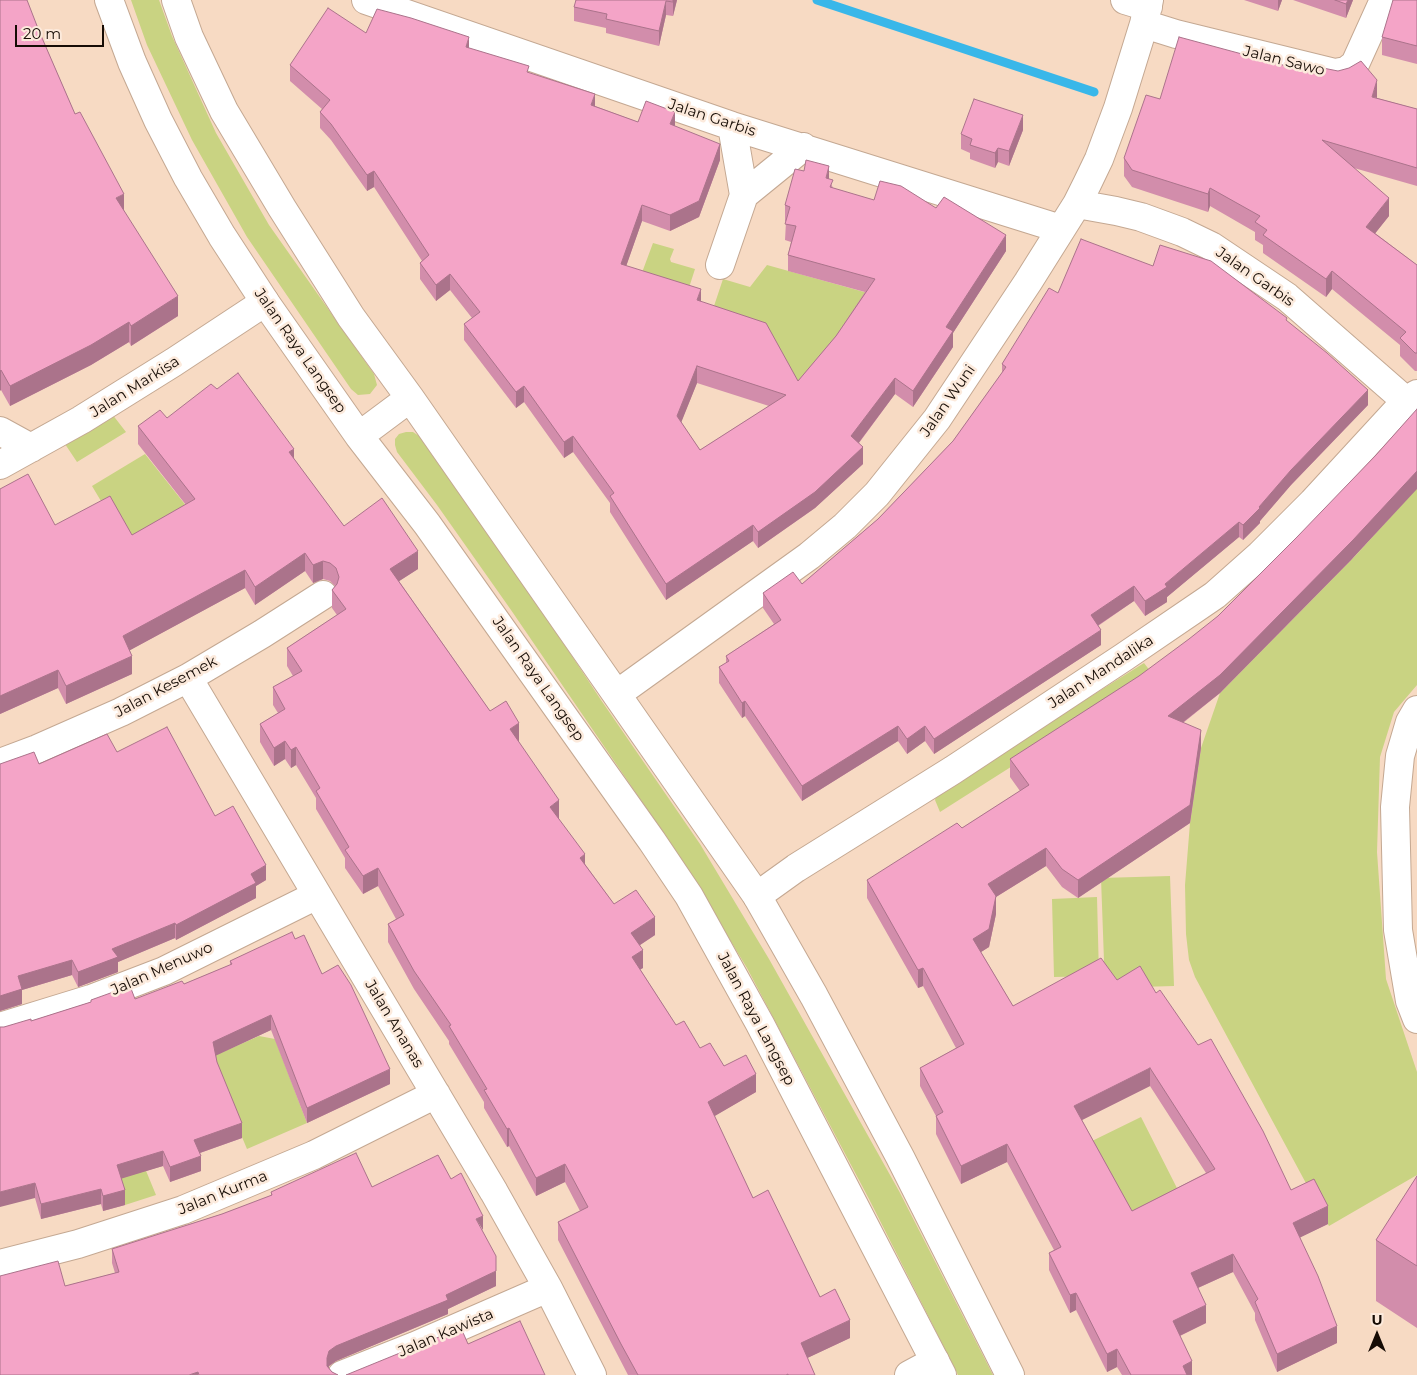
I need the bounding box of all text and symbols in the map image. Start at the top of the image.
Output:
scale bar [18,15,106,47]
text: 20 m [23,24,61,43]
street label: Jalan Sawo [1241,42,1327,80]
street label: Jalan Garbis [666,95,758,141]
street label: Jalan Garbis [1212,243,1298,311]
street label: Jalan Raya Langsep [250,285,350,417]
street label: Jalan Markisa [87,352,183,422]
street label: Jalan Wuni [917,362,979,440]
street label: Jalan Raya Langsep [488,613,588,745]
street label: Jalan Mandalika [1045,631,1157,713]
street label: Jalan Kesemek [112,653,220,721]
street label: Jalan Menuwo [108,939,216,999]
street label: Jalan Raya Langsep [713,949,799,1089]
street label: Jalan Ananas [361,977,427,1071]
street label: Jalan Kurma [176,1167,270,1219]
street label: Jalan Kawista [396,1305,496,1361]
north arrow [1352,1310,1402,1360]
text: U [1371,1311,1383,1329]

